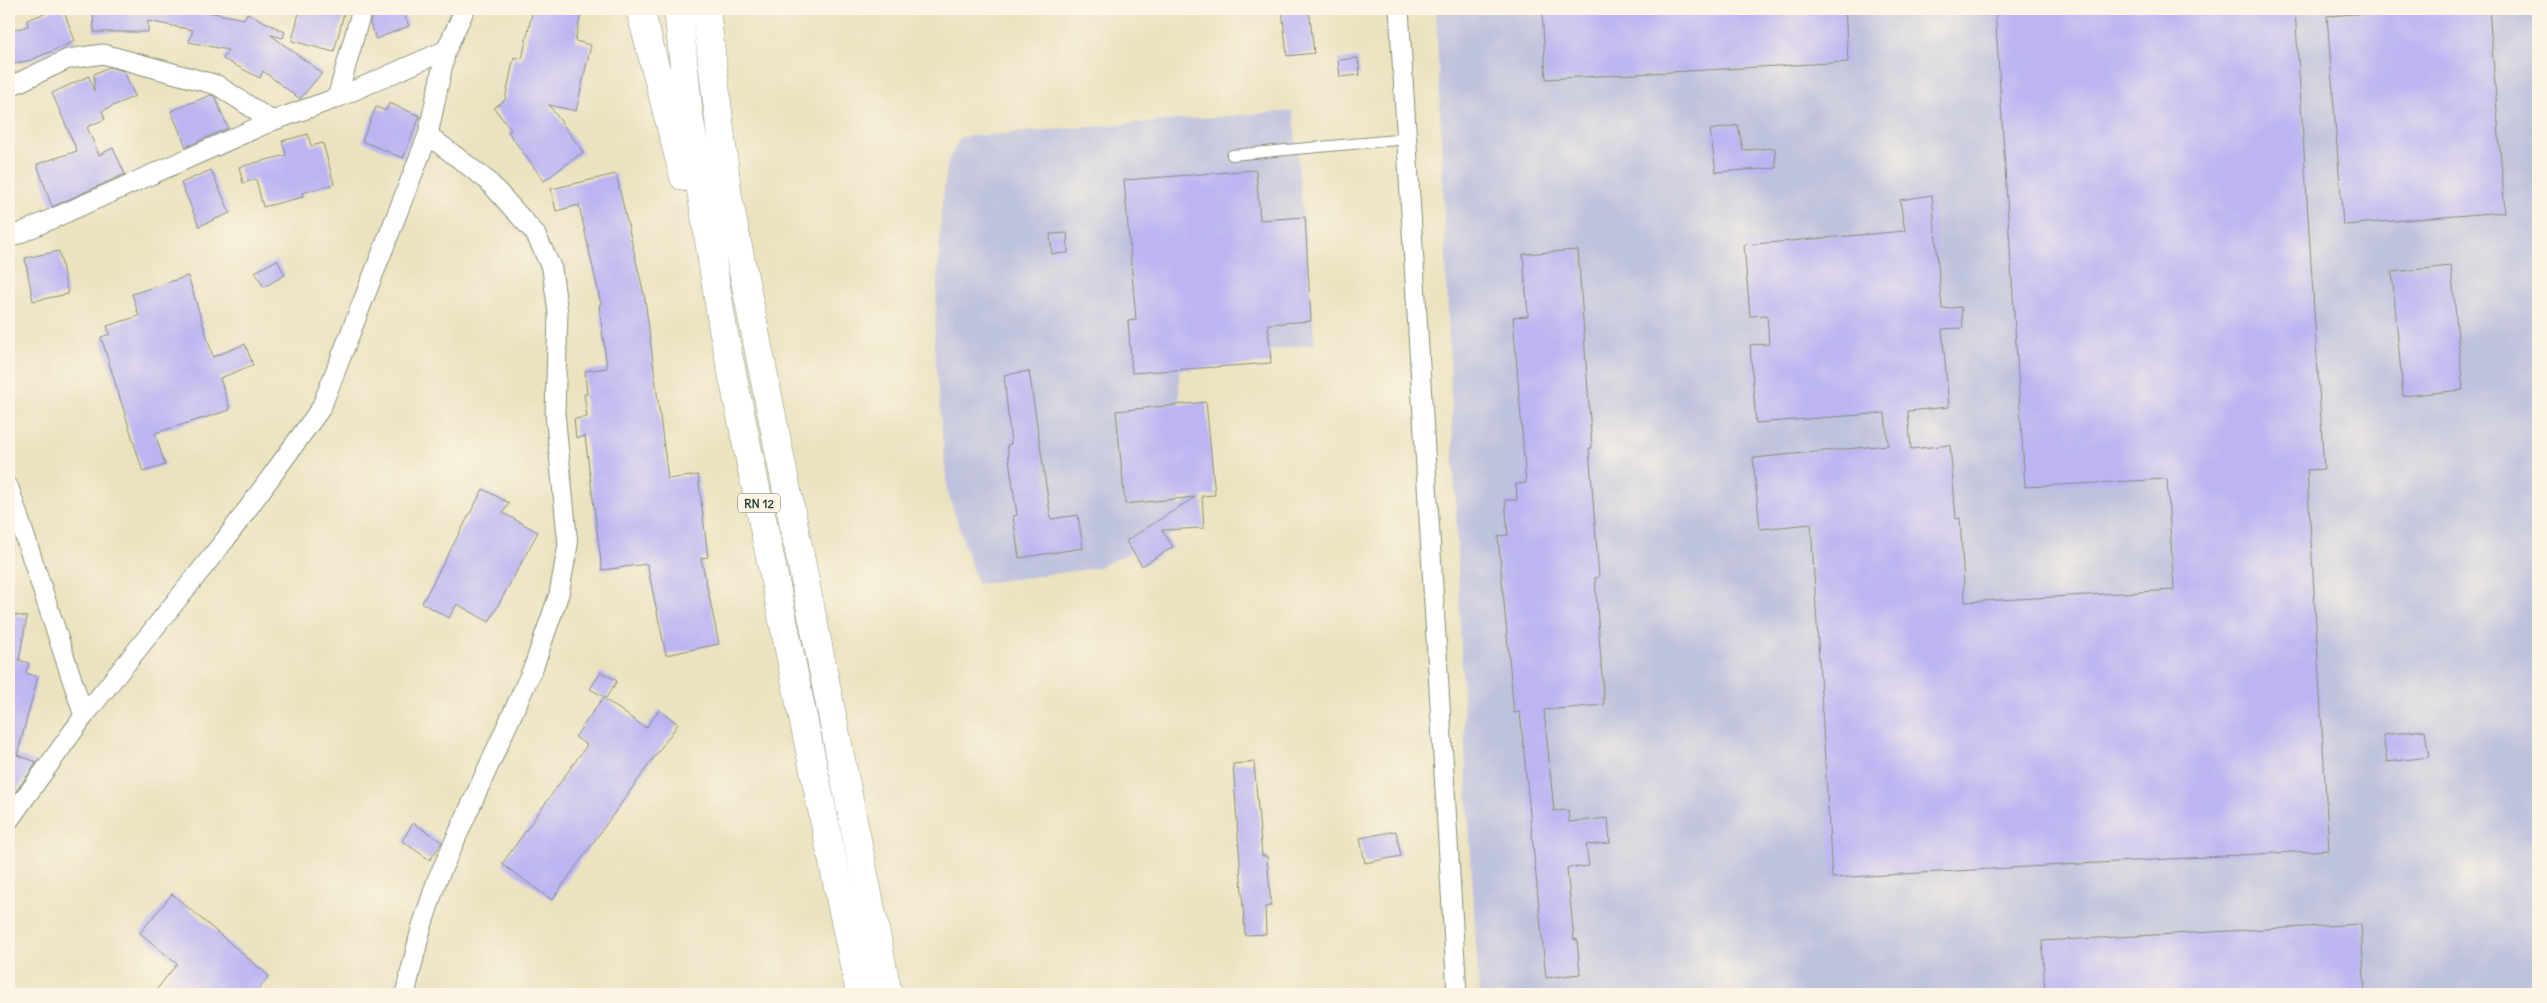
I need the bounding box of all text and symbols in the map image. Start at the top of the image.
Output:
road number: RN 12 [738,493,780,512]

